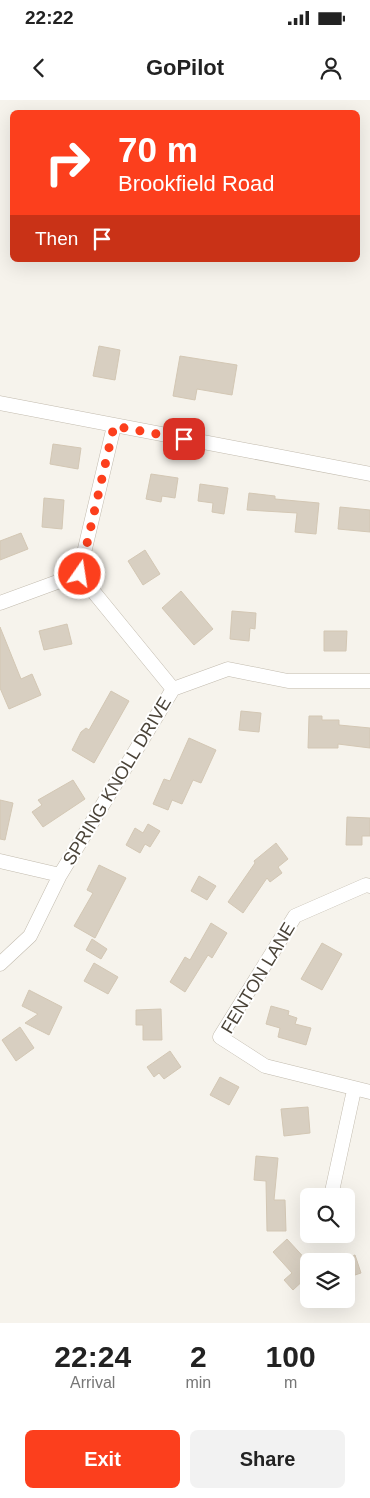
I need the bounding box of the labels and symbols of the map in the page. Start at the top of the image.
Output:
pin [163,418,205,460]
position arrow [53,547,105,599]
street label: SPRING KNOLL DRIVE [59,693,175,869]
street label: FENTON LANE [217,919,299,1037]

